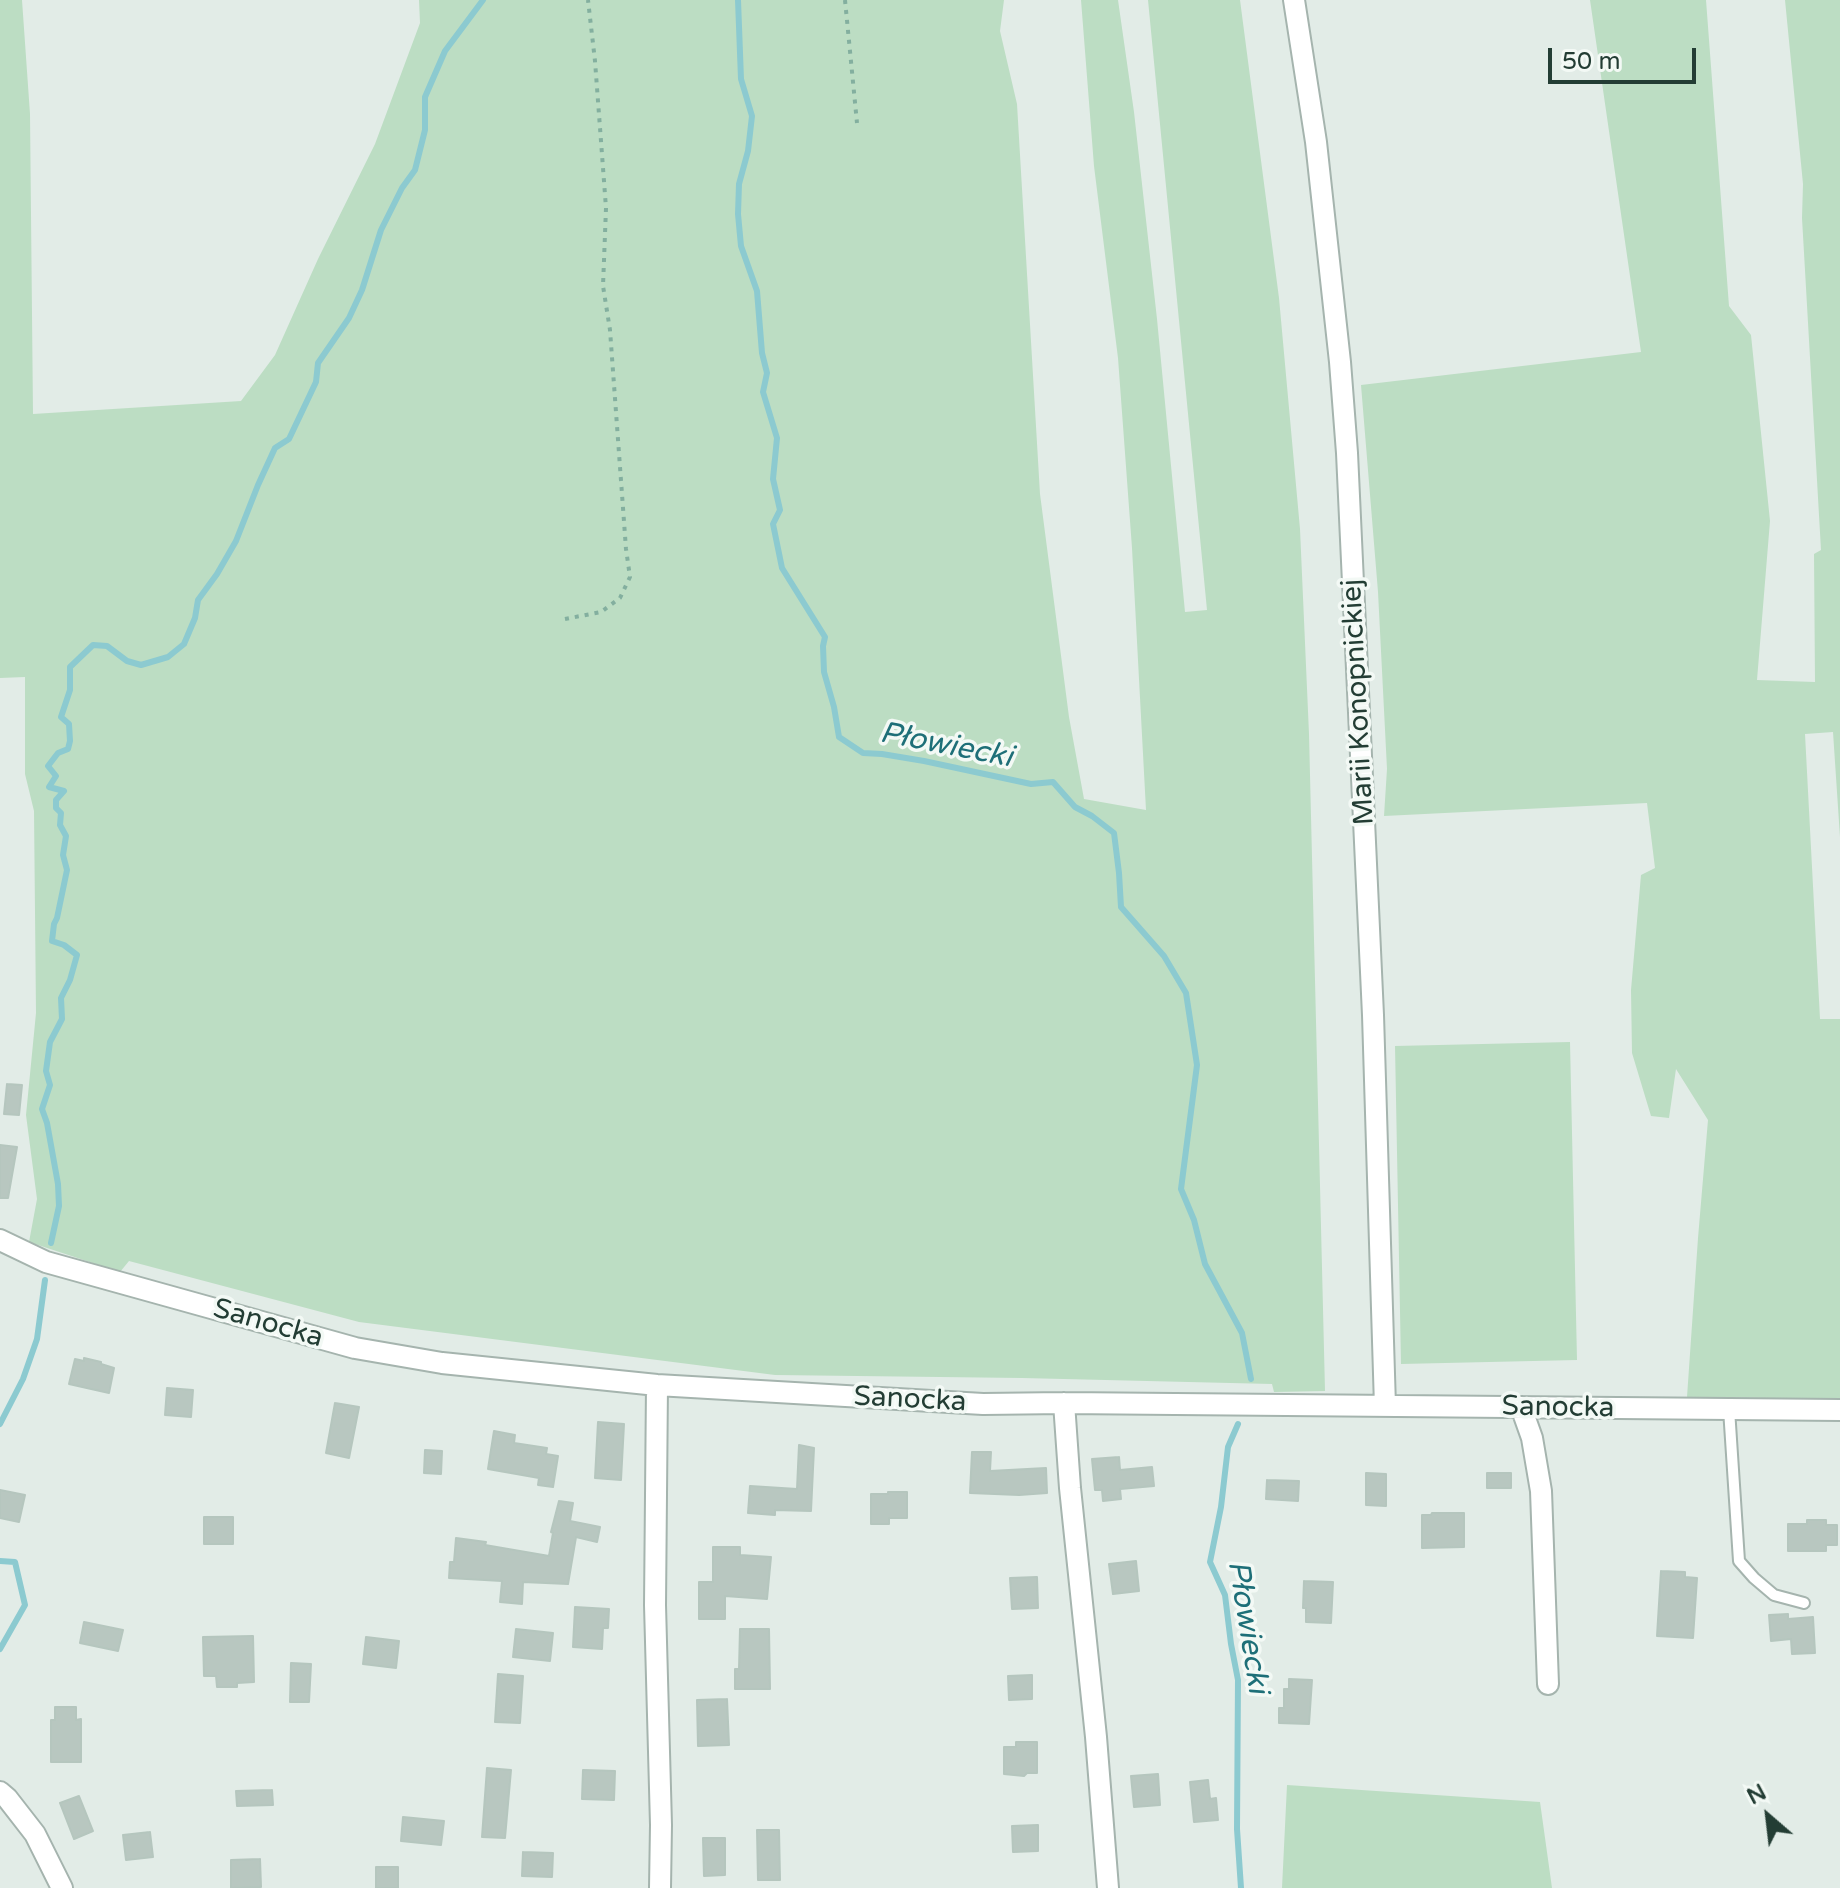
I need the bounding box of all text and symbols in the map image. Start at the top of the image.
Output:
scale bar [1552,32,1700,82]
text: 50 m [1562,47,1620,76]
street label: Marii Konopnickiej [1336,578,1382,826]
water label: Płowiecki [877,716,1015,776]
street label: Sanocka [209,1292,327,1356]
street label: Sanocka [853,1380,967,1420]
street label: Sanocka [1501,1390,1615,1426]
water label: Płowiecki [1219,1558,1275,1696]
north arrow [1728,1776,1808,1856]
text: N [1743,1779,1771,1810]

